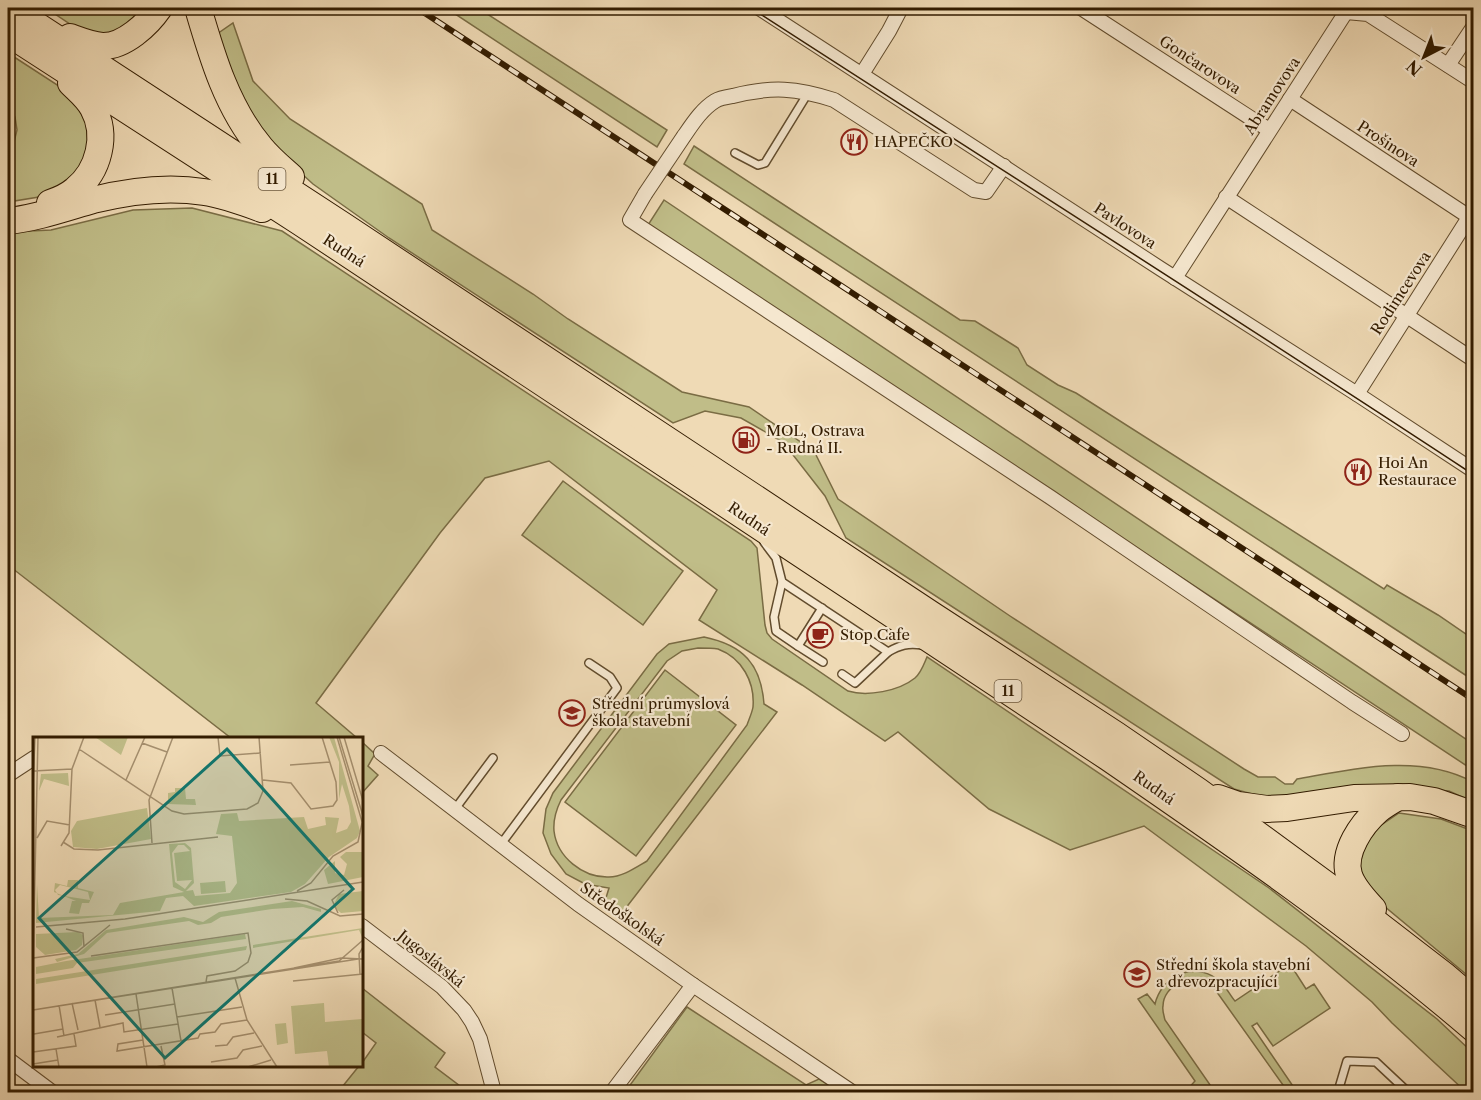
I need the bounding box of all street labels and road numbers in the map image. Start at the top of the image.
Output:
street label: Gončarovova [1156,31,1245,98]
street label: Abramovova [1239,53,1304,139]
street label: Prošinova [1354,117,1423,171]
road number: 11 [258,168,286,190]
street label: Pavlovova [1091,198,1160,253]
street label: Rudná [320,230,369,271]
street label: Rodimcevova [1367,247,1435,338]
street label: Rudná [725,498,774,540]
road number: 11 [994,680,1022,702]
street label: Rudná [1130,766,1179,809]
street label: Středoškolská [577,878,668,950]
street label: Jugoslávská [392,925,469,991]

